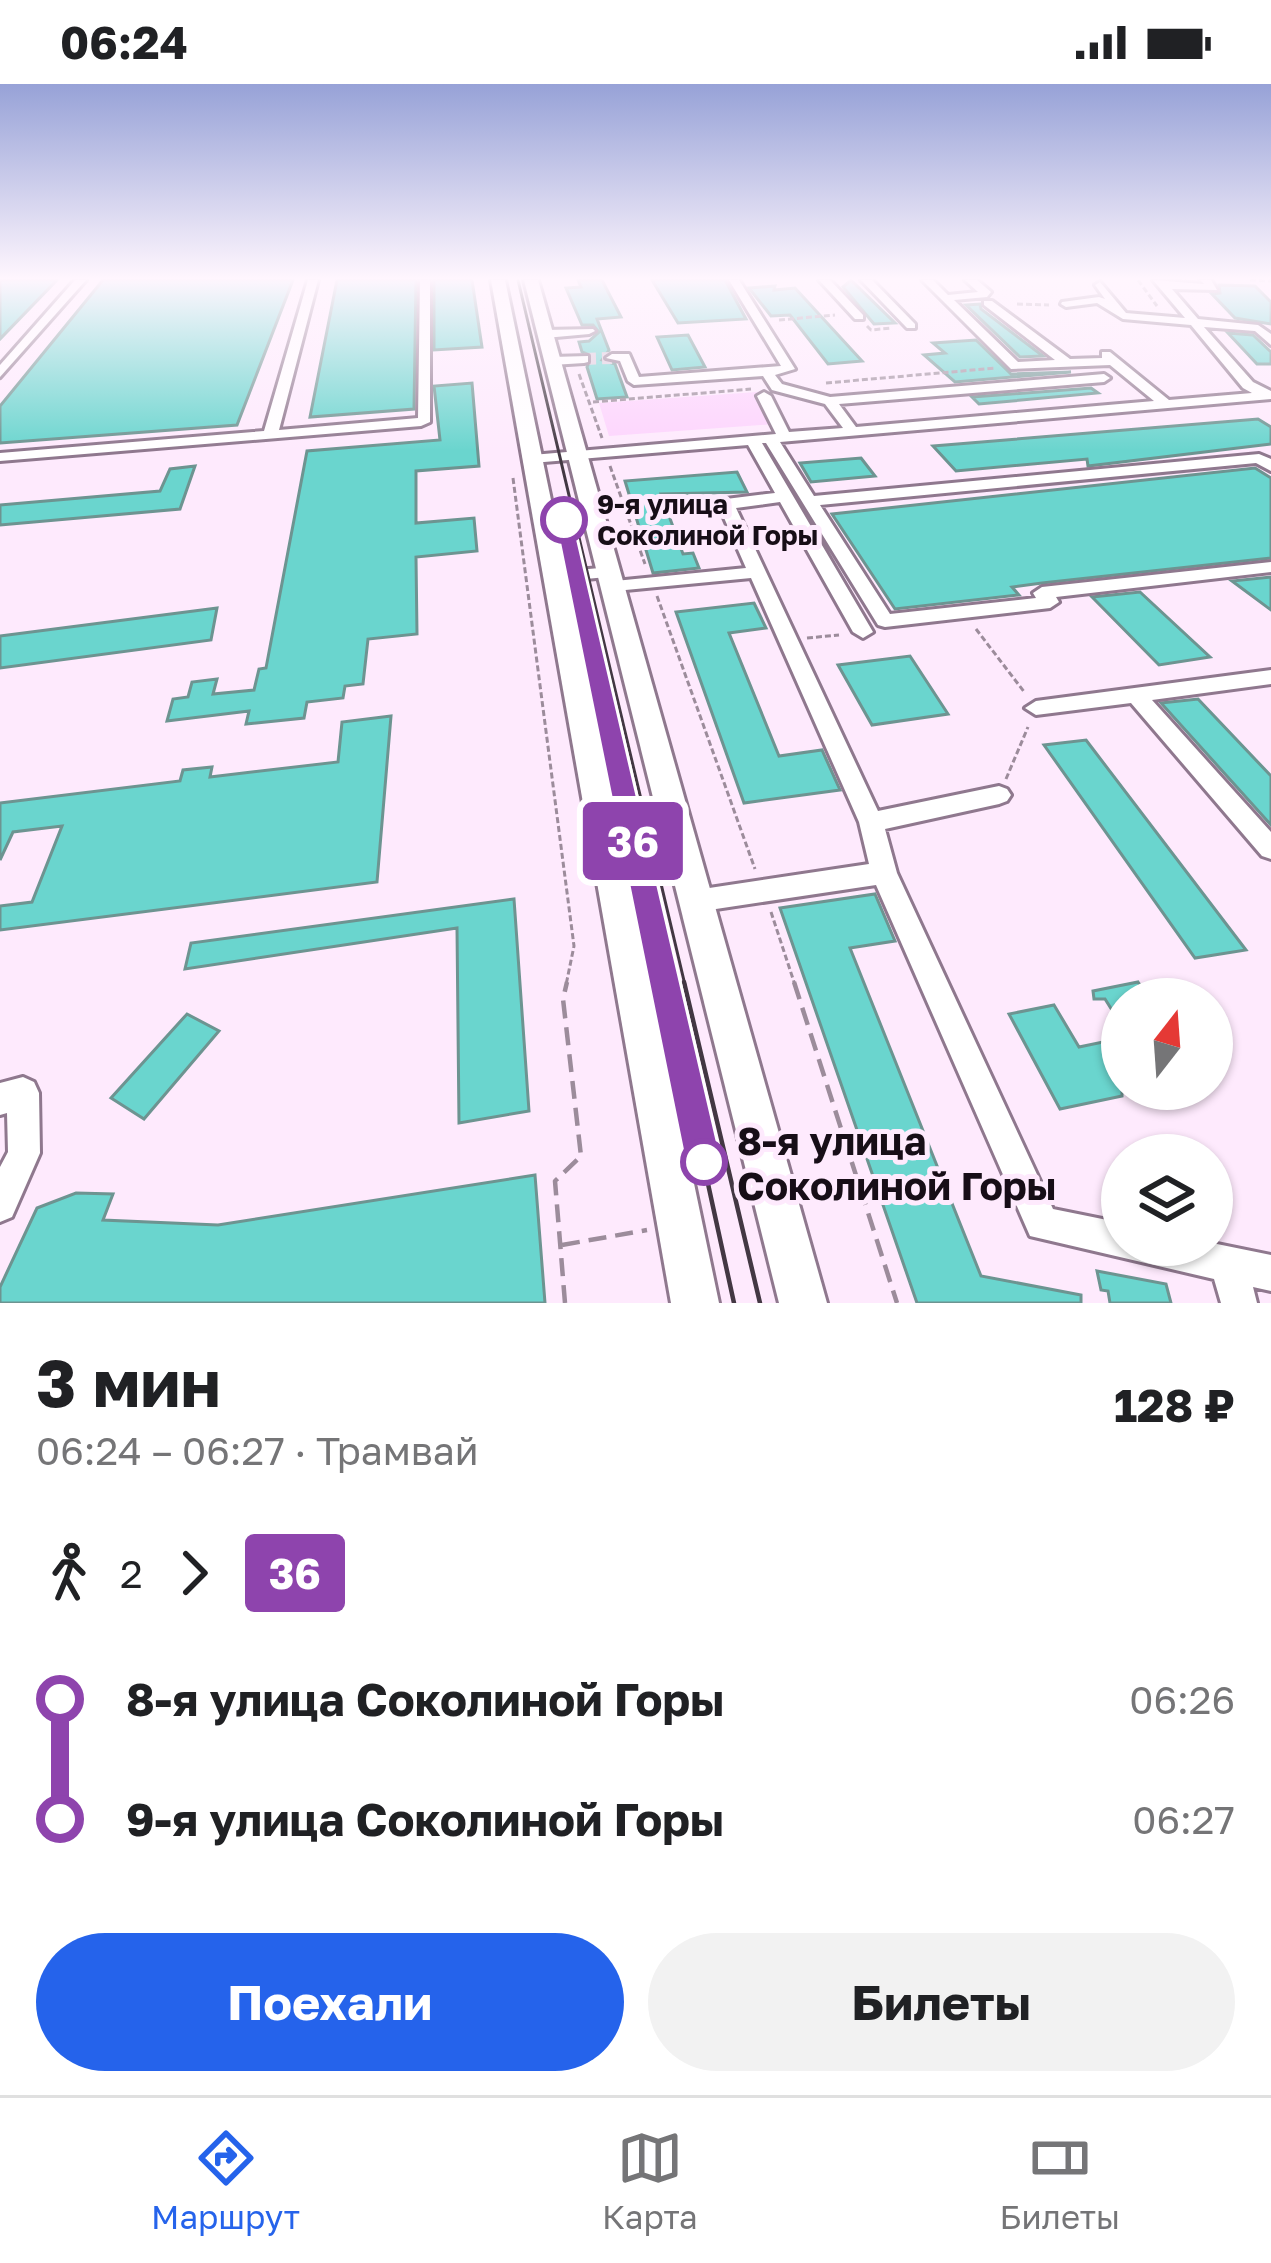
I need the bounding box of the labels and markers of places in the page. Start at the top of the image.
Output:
place label: 9-я улица Соколиной Горы [597,488,818,551]
marker: 9-я улица Соколиной Горы [542,498,586,542]
place label: 8-я улица Соколиной Горы [737,1117,1056,1209]
marker: 8-я улица Соколиной Горы [682,1140,726,1184]

